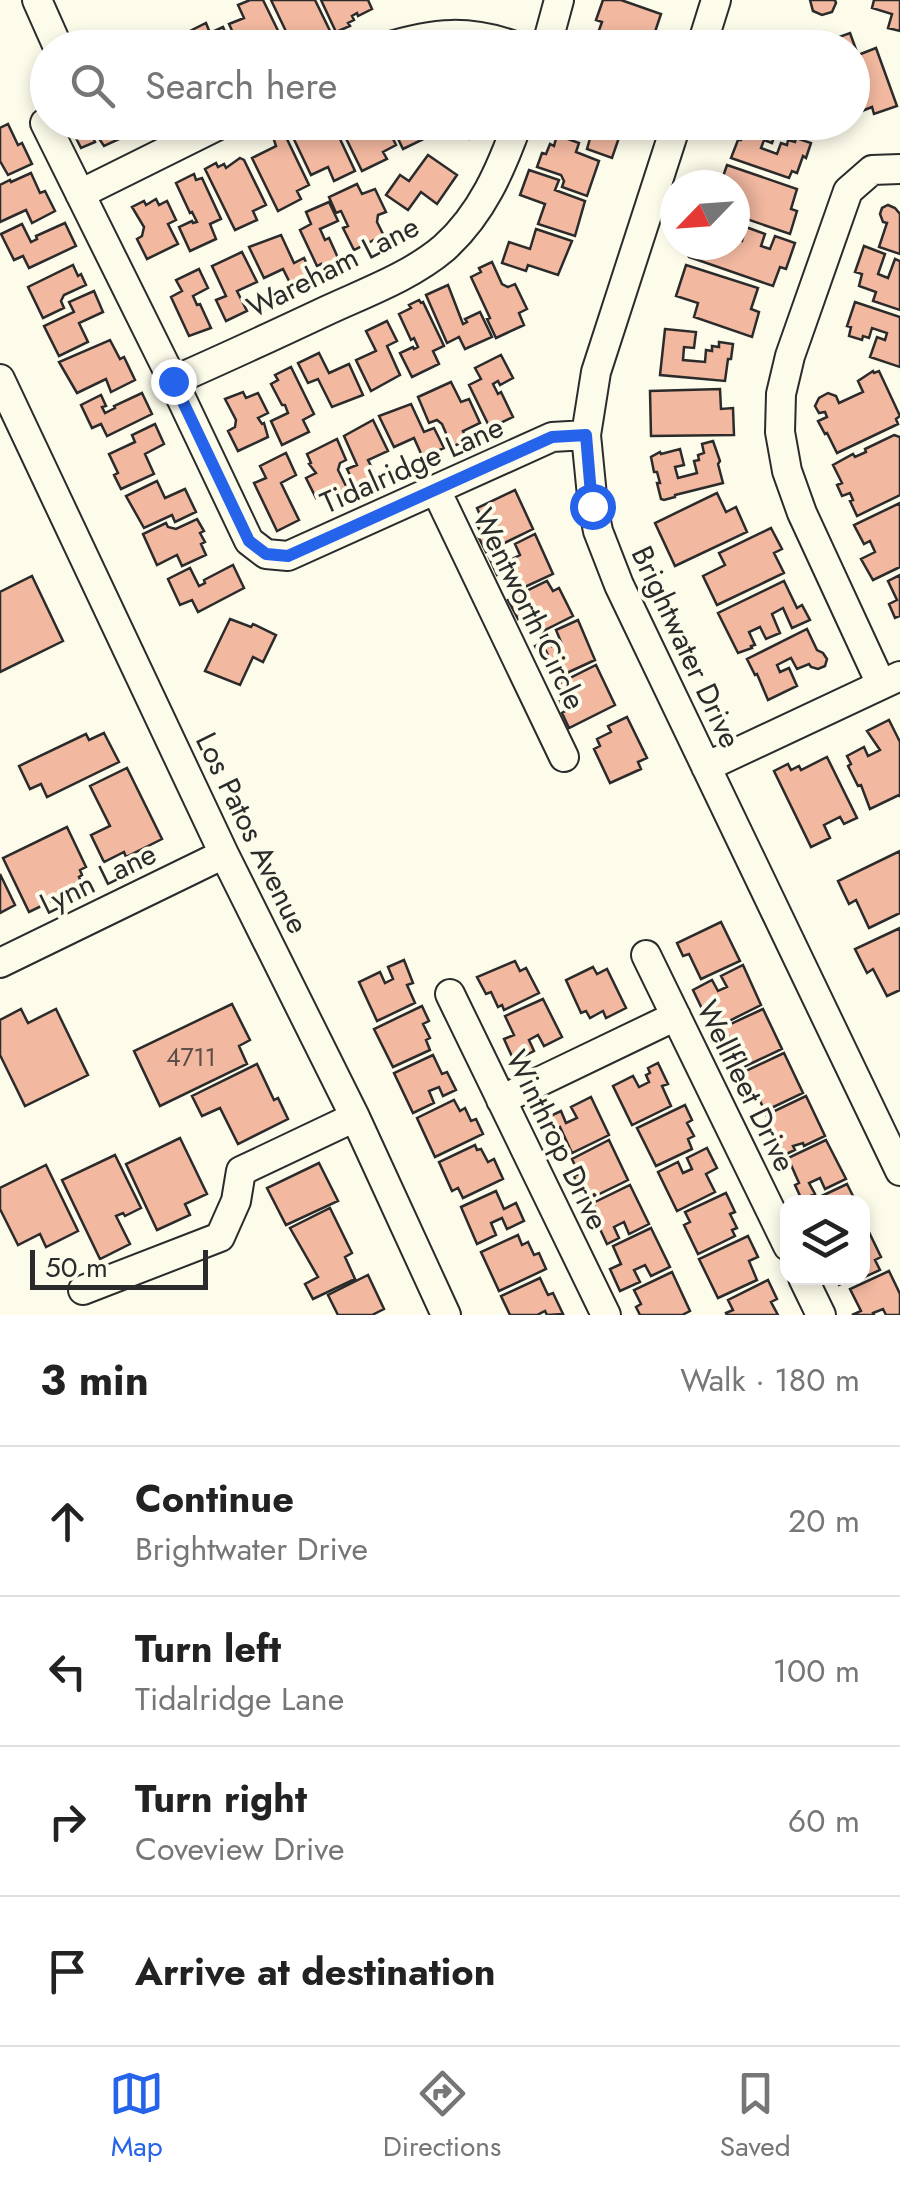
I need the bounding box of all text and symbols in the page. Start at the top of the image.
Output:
search box [30,30,870,140]
icon: search [65,58,120,113]
text: Search here [145,58,337,113]
north arrow [660,170,750,260]
street label: Wareham Lane [239,205,426,328]
route end [151,359,197,405]
street label: Tidalridge Lane [313,405,510,524]
route start [570,484,616,530]
street label: Wentworth Circle [462,501,597,717]
street label: Brightwater Drive [621,539,752,755]
street label: Los Patos Avenue [185,725,320,941]
street label: Lynn Lane [32,832,163,925]
street label: Wellfleet Drive [686,993,807,1179]
house number: 4711 [166,1039,216,1075]
street label: Winthrop Drive [495,1043,620,1237]
map controls [780,1195,870,1285]
button: layers [780,1195,870,1285]
scale bar [30,1245,208,1290]
text: 50 m [45,1247,108,1288]
text: 3 min [40,1350,149,1411]
text: Walk · 180 m [680,1357,860,1403]
text: Continue [135,1471,294,1526]
icon: ahead [40,1494,95,1549]
text: 20 m [788,1498,860,1544]
text: Brightwater Drive [135,1526,368,1572]
text: Turn left [135,1621,281,1676]
icon: left [40,1644,95,1699]
text: 100 m [773,1648,860,1694]
text: Tidalridge Lane [135,1676,344,1722]
text: Turn right [135,1771,307,1826]
icon: right [40,1794,95,1849]
text: 60 m [788,1798,860,1844]
text: Coveview Drive [135,1826,344,1872]
icon: arrive [40,1944,95,1999]
text: Arrive at destination [135,1944,496,1999]
tab: Map [109,2066,164,2167]
tab: Directions [383,2066,501,2167]
tab: Saved [720,2066,791,2167]

